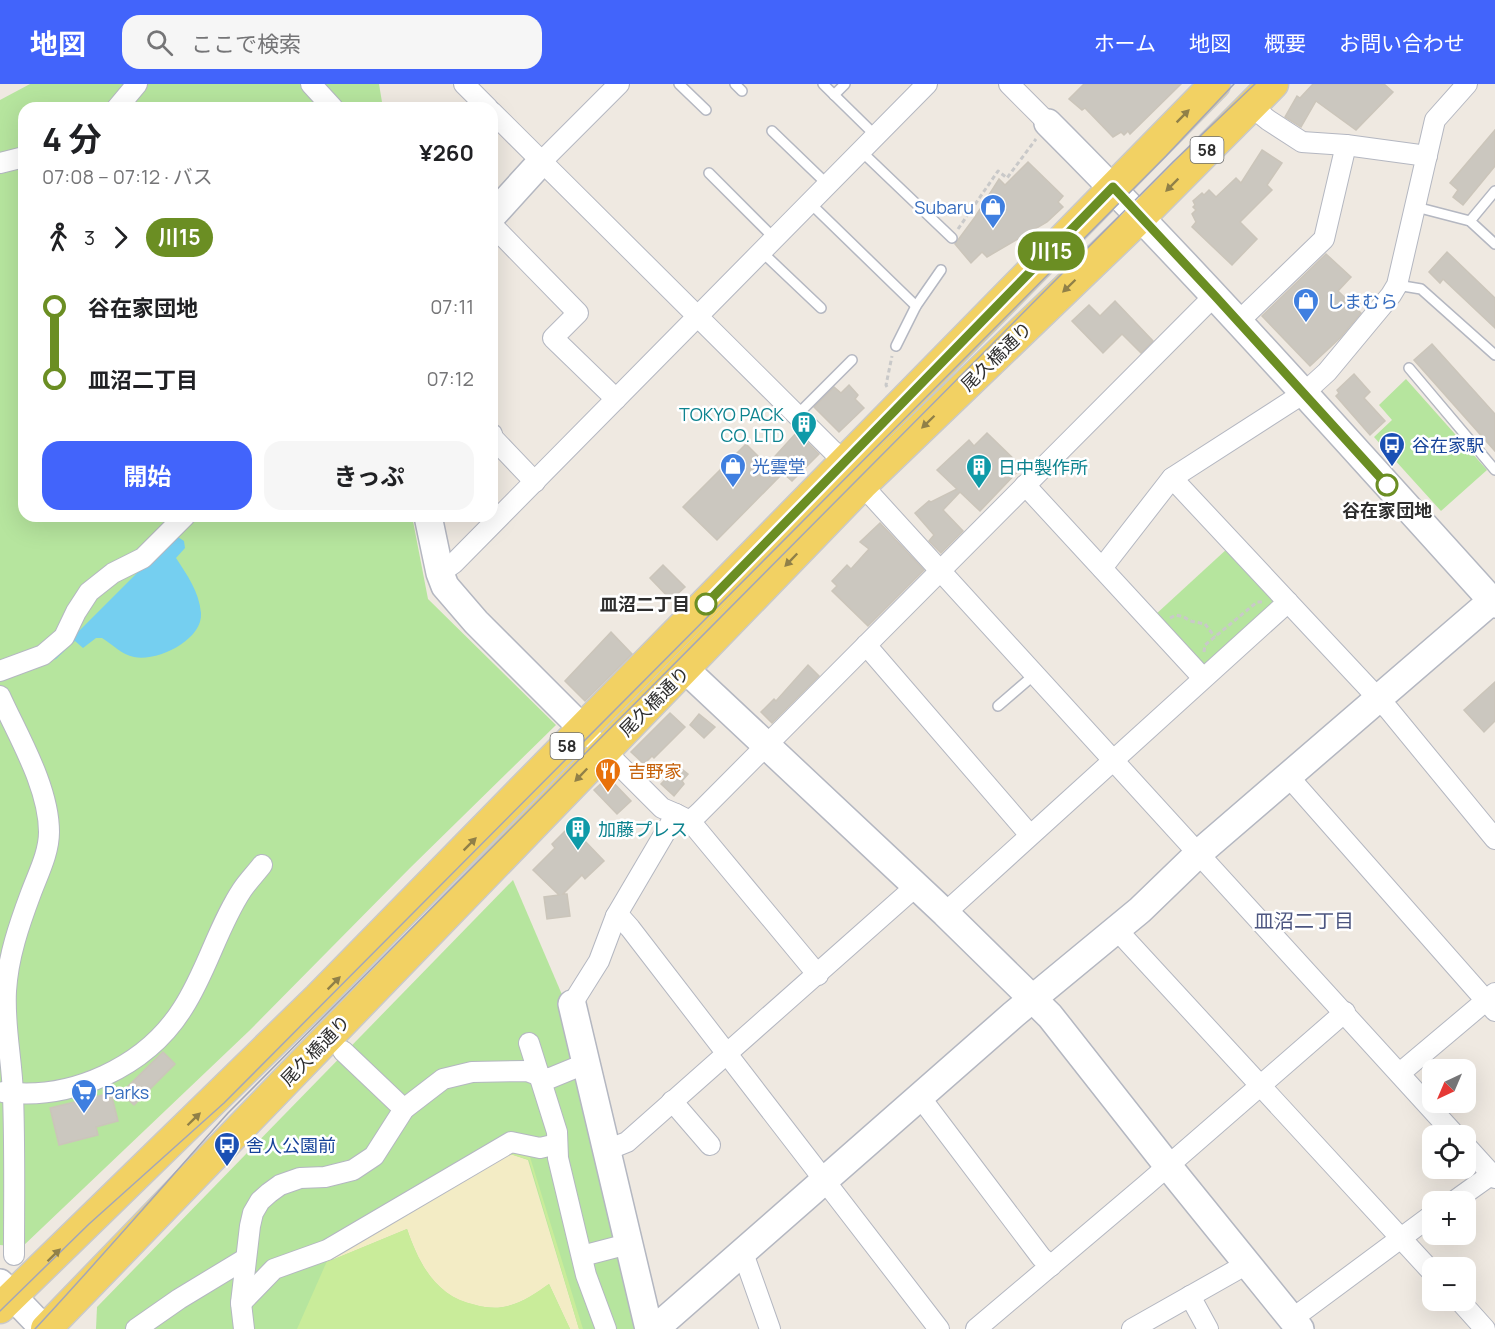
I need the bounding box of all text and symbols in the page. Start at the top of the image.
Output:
search box [122,15,542,69]
text: 地図 [30,24,86,62]
icon: search [143,26,176,59]
text: ここで検索 [191,29,301,59]
text: ホーム [1094,29,1156,57]
text: 地図 [1189,29,1231,57]
text: 概要 [1264,29,1306,57]
text: お問い合わせ [1339,29,1465,57]
one-way arrow [1176,109,1190,123]
text: 4 分 [42,116,102,161]
road number: 58 [1190,137,1224,163]
text: ¥260 [419,138,474,168]
text: 07:08 – 07:12 · バス [42,163,213,190]
one-way arrow [1166,178,1180,192]
shop icon: Subaru [978,192,1008,230]
place label: Subaru [914,195,974,219]
icon: walk [42,221,75,254]
icon: forward [104,221,137,254]
text: 川15 [158,223,201,251]
text: 3 [84,224,95,251]
line badge: 川15 [1016,232,1086,270]
text: 川15 [1030,237,1072,265]
one-way arrow [1062,279,1076,293]
shop icon: しまむら [1291,286,1321,324]
place label: しまむら [1326,289,1398,313]
text: 谷在家団地 [88,293,198,323]
text: 07:11 [430,293,474,320]
street label: 尾久橋通り [955,316,1037,396]
text: 皿沼二丁目 [88,365,198,395]
text: 07:12 [427,365,474,392]
place label: TOKYO PACK CO. LTD [679,402,784,447]
building icon: TOKYO PACK CO. LTD [789,409,819,447]
one-way arrow [921,415,936,429]
bus stop icon: 谷在家駅 [1377,430,1407,468]
place label: 谷在家駅 [1412,433,1484,457]
button: 開始 [42,441,252,510]
button: きっぷ [264,441,474,510]
shop icon: 光雲堂 [718,451,748,489]
building icon: 日中製作所 [964,452,994,490]
place label: 光雲堂 [752,454,806,478]
place label: 日中製作所 [998,455,1088,479]
marker: 谷在家団地 [1376,474,1398,496]
place label: 谷在家団地 [1342,498,1432,522]
one-way arrow [785,552,798,567]
place label: 皿沼二丁目 [600,592,690,616]
marker: 皿沼二丁目 [695,593,717,615]
street label: 尾久橋通り [614,661,694,741]
road number: 58 [550,733,584,759]
restaurant icon: 吉野家 [593,756,623,794]
place label: 吉野家 [628,759,682,783]
one-way arrow [574,767,588,782]
building icon: 加藤プレス [563,814,593,852]
place label: 加藤プレス [598,817,688,841]
one-way arrow [463,837,477,851]
district label: 皿沼二丁目 [1254,907,1354,934]
one-way arrow [326,976,340,990]
street label: 尾久橋通り [275,1009,355,1091]
north arrow [1422,1059,1476,1113]
map controls [1422,1059,1476,1311]
supermarket icon: Parks [69,1077,99,1115]
place label: Parks [104,1080,149,1104]
one-way arrow [186,1113,201,1126]
button: locate [1422,1125,1476,1179]
bus stop icon: 舎人公園前 [212,1130,242,1168]
place label: 舎人公園前 [246,1133,336,1157]
button: + [1422,1191,1476,1245]
one-way arrow [47,1248,61,1262]
button: − [1422,1257,1476,1311]

